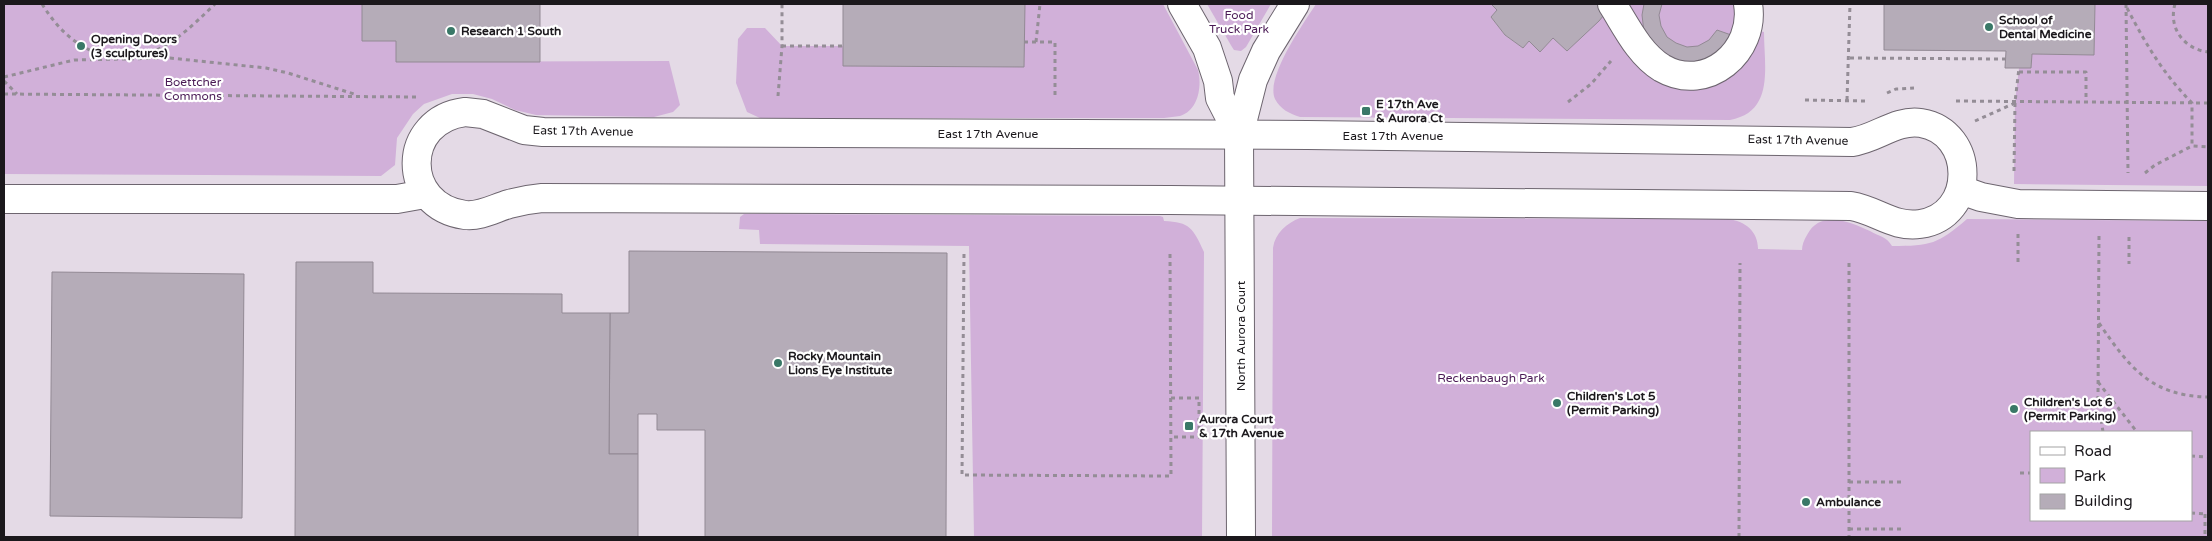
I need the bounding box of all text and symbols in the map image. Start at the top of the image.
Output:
park label: Food Truck Park [1209,8,1270,36]
place label: School of Dental Medicine [1999,13,2092,41]
marker: School of Dental Medicine [1983,21,1995,33]
place label: Research 1 South [461,24,561,38]
marker: Research 1 South [445,25,457,37]
place label: Opening Doors (3 sculptures) [91,32,177,61]
marker: Opening Doors (3 sculptures) [75,40,87,52]
park label: Boettcher Commons [164,75,222,103]
place label: E 17th Ave & Aurora Ct [1376,97,1443,125]
marker: E 17th Ave & Aurora Ct [1360,105,1372,117]
street label: East 17th Avenue [533,123,634,139]
street label: East 17th Avenue [938,127,1039,141]
street label: East 17th Avenue [1343,129,1444,143]
street label: East 17th Avenue [1748,132,1849,148]
street label: North Aurora Court [1234,280,1248,391]
place label: Rocky Mountain Lions Eye Institute [788,349,892,378]
marker: Rocky Mountain Lions Eye Institute [772,357,784,369]
park label: Reckenbaugh Park [1437,371,1545,385]
place label: Children's Lot 5 (Permit Parking) [1567,389,1659,418]
place label: Children's Lot 6 (Permit Parking) [2024,395,2116,424]
marker: Children's Lot 5 (Permit Parking) [1551,397,1563,409]
marker: Children's Lot 6 (Permit Parking) [2008,403,2020,415]
place label: Aurora Court & 17th Avenue [1199,412,1284,440]
marker: Aurora Court & 17th Avenue [1183,420,1195,432]
legend [2030,431,2192,521]
text: Road [2074,442,2112,460]
text: Park [2074,467,2106,485]
text: Building [2074,492,2133,510]
place label: Ambulance [1816,495,1881,509]
marker: Ambulance [1800,496,1812,508]

